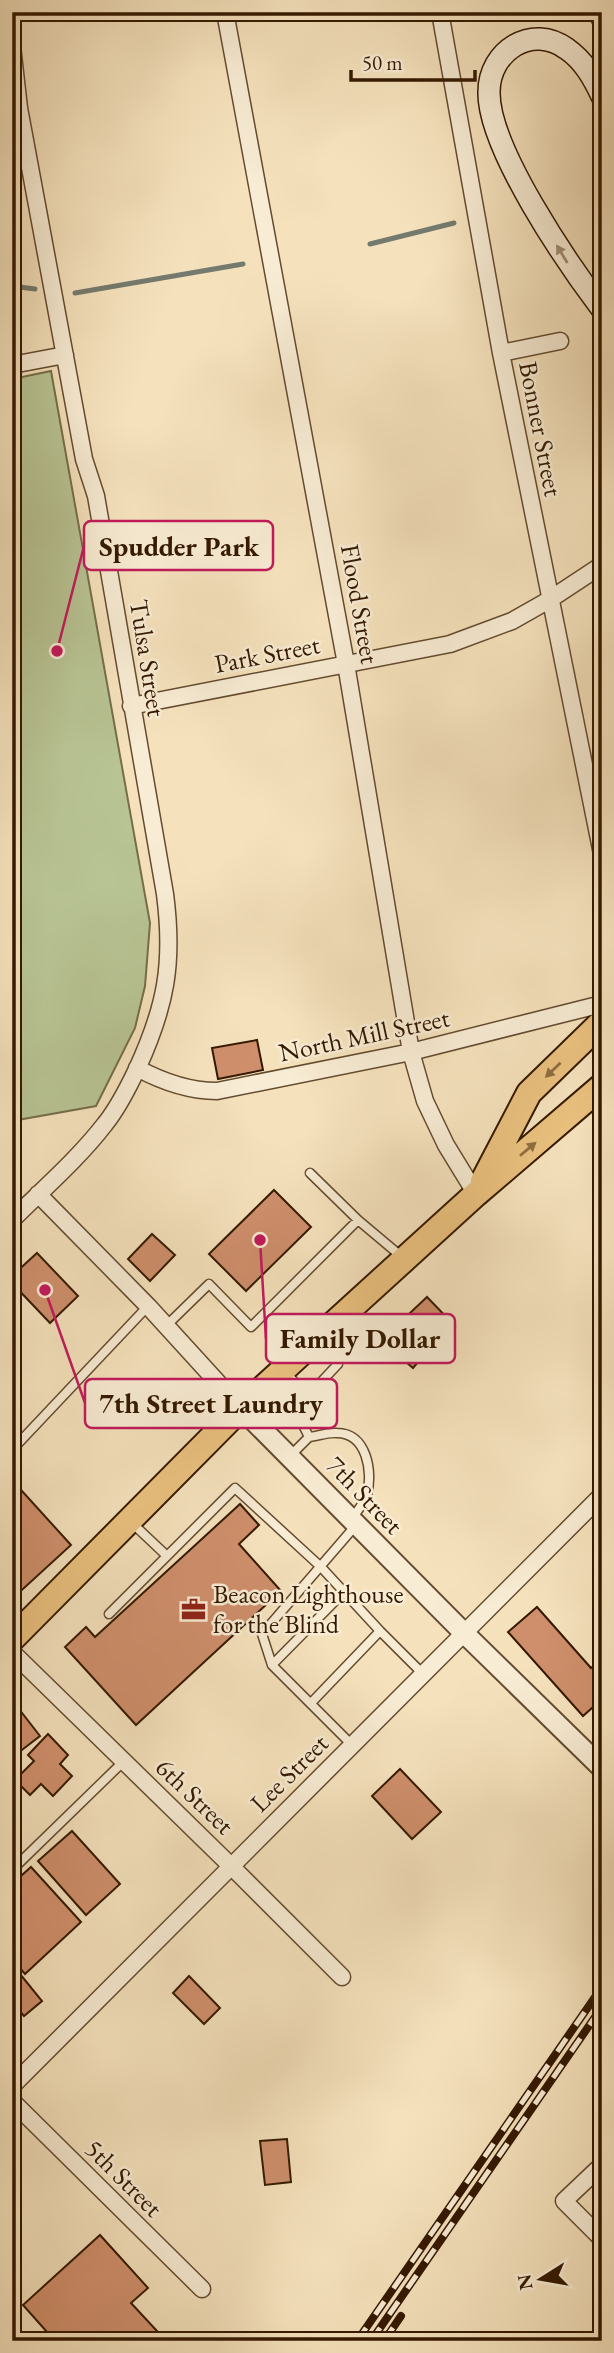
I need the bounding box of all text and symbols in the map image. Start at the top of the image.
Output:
scale bar [351,38,476,82]
text: 50 m [362,49,403,76]
one-way arrow [556,244,569,263]
street label: Bonner Street [511,359,571,499]
callout: Spudder Park [84,521,273,570]
text: Spudder Park [99,528,260,564]
street label: Flood Street [333,542,387,666]
street label: Tulsa Street [122,597,174,719]
street label: Park Street [211,627,323,681]
street label: North Mill Street [276,1000,452,1070]
one-way arrow [544,1061,561,1078]
one-way arrow [519,1141,537,1157]
callout: Family Dollar [266,1314,455,1363]
text: Family Dollar [280,1320,441,1356]
callout: 7th Street Laundry [85,1379,337,1428]
text: 7th Street Laundry [99,1385,324,1421]
street label: 7th Street [319,1449,411,1541]
place label: Beacon Lighthouse for the Blind [213,1577,404,1641]
office icon: Beacon Lighthouse for the Blind [179,1595,207,1623]
street label: Lee Street [242,1726,336,1820]
street label: 6th Street [149,1750,241,1842]
street label: 5th Street [78,2132,170,2224]
north arrow [505,2244,576,2314]
text: N [511,2272,539,2292]

